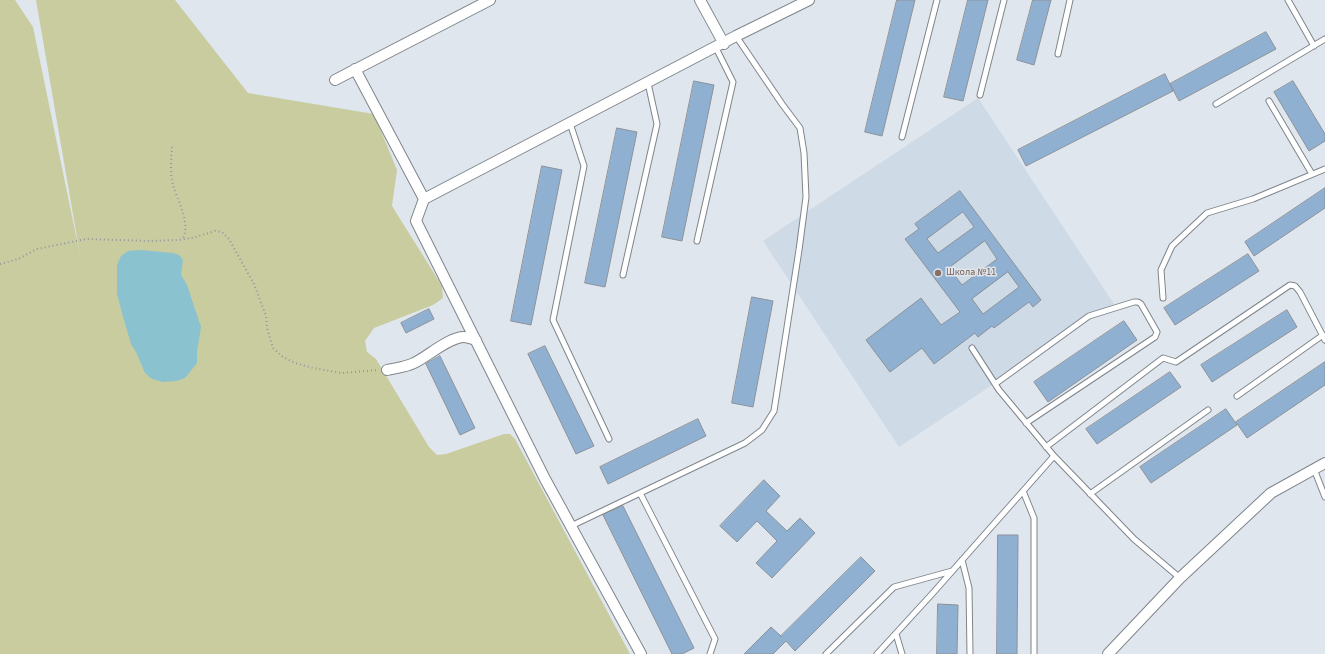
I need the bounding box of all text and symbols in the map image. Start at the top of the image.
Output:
place label: Школа №11 [946,267,996,279]
marker: Школа №11 [933,268,943,278]

